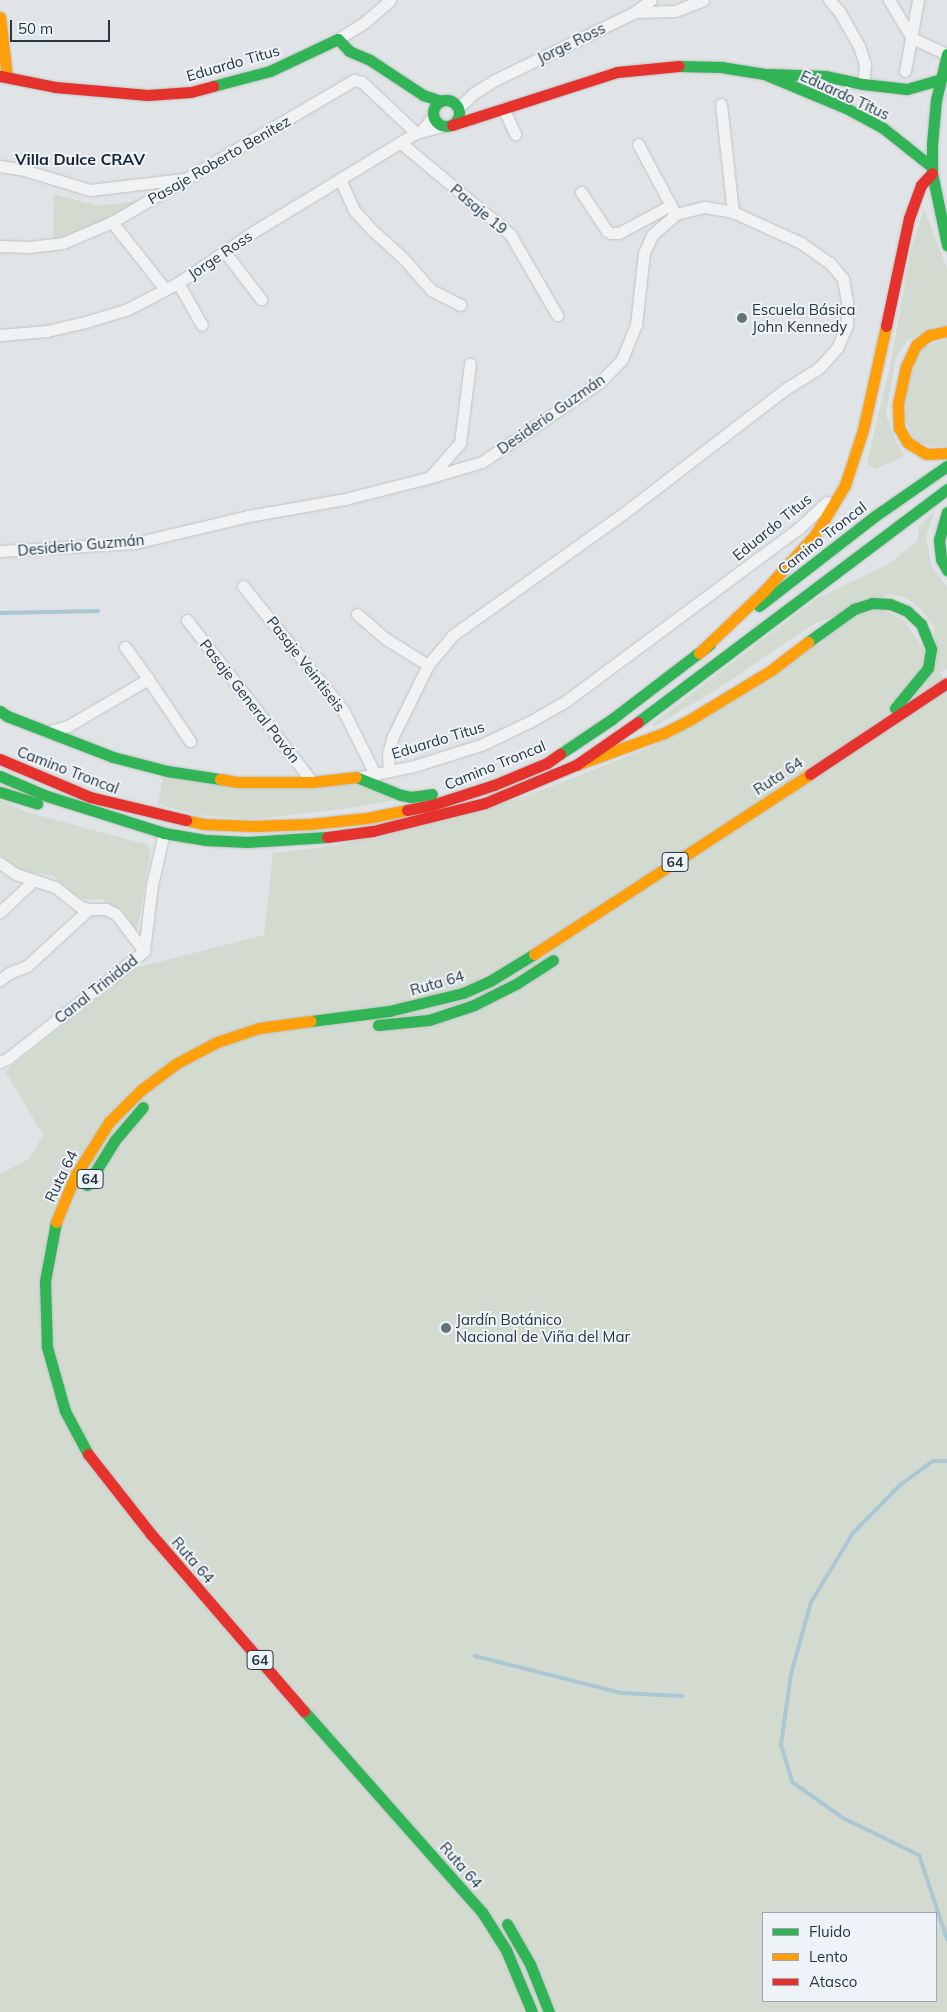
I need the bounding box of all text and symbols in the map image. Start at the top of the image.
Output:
scale bar [12,10,112,42]
text: 50 m [18,19,53,38]
street label: Jorge Ross [534,19,608,67]
street label: Eduardo Titus [184,41,282,85]
street label: Eduardo Titus [798,67,892,123]
street label: Pasaje Roberto Benitez [144,112,294,208]
district label: Villa Dulce CRAV [15,149,145,169]
street label: Pasaje 19 [447,180,511,238]
street label: Jorge Ross [184,227,256,283]
place label: Escuela Básica John Kennedy [752,300,855,335]
marker: Escuela Básica John Kennedy [736,312,748,324]
street label: Desiderio Guzmán [494,370,608,458]
street label: Eduardo Titus [729,490,815,564]
street label: Camino Troncal [774,498,870,578]
street label: Desiderio Guzmán [17,530,145,560]
street label: Pasaje Veintiseis [263,613,349,715]
street label: Pasaje General Pavón [196,636,304,766]
street label: Eduardo Titus [389,717,487,763]
street label: Camino Troncal [442,737,548,793]
street label: Camino Troncal [15,742,121,798]
street label: Ruta 64 [750,753,806,799]
road number: 64 [661,850,689,874]
street label: Canal Trinidad [51,951,141,1027]
street label: Ruta 64 [408,967,466,999]
street label: Ruta 64 [41,1147,81,1205]
road number: 64 [76,1168,104,1190]
place label: Jardín Botánico Nacional de Viña del Mar [456,1310,630,1345]
marker: Jardín Botánico Nacional de Viña del Mar [440,1322,452,1334]
street label: Ruta 64 [168,1533,218,1587]
road number: 64 [246,1648,274,1672]
street label: Ruta 64 [436,1838,486,1892]
legend [762,1912,937,2002]
text: Fluido [809,1922,851,1941]
text: Lento [809,1947,848,1966]
text: Atasco [809,1972,857,1991]

